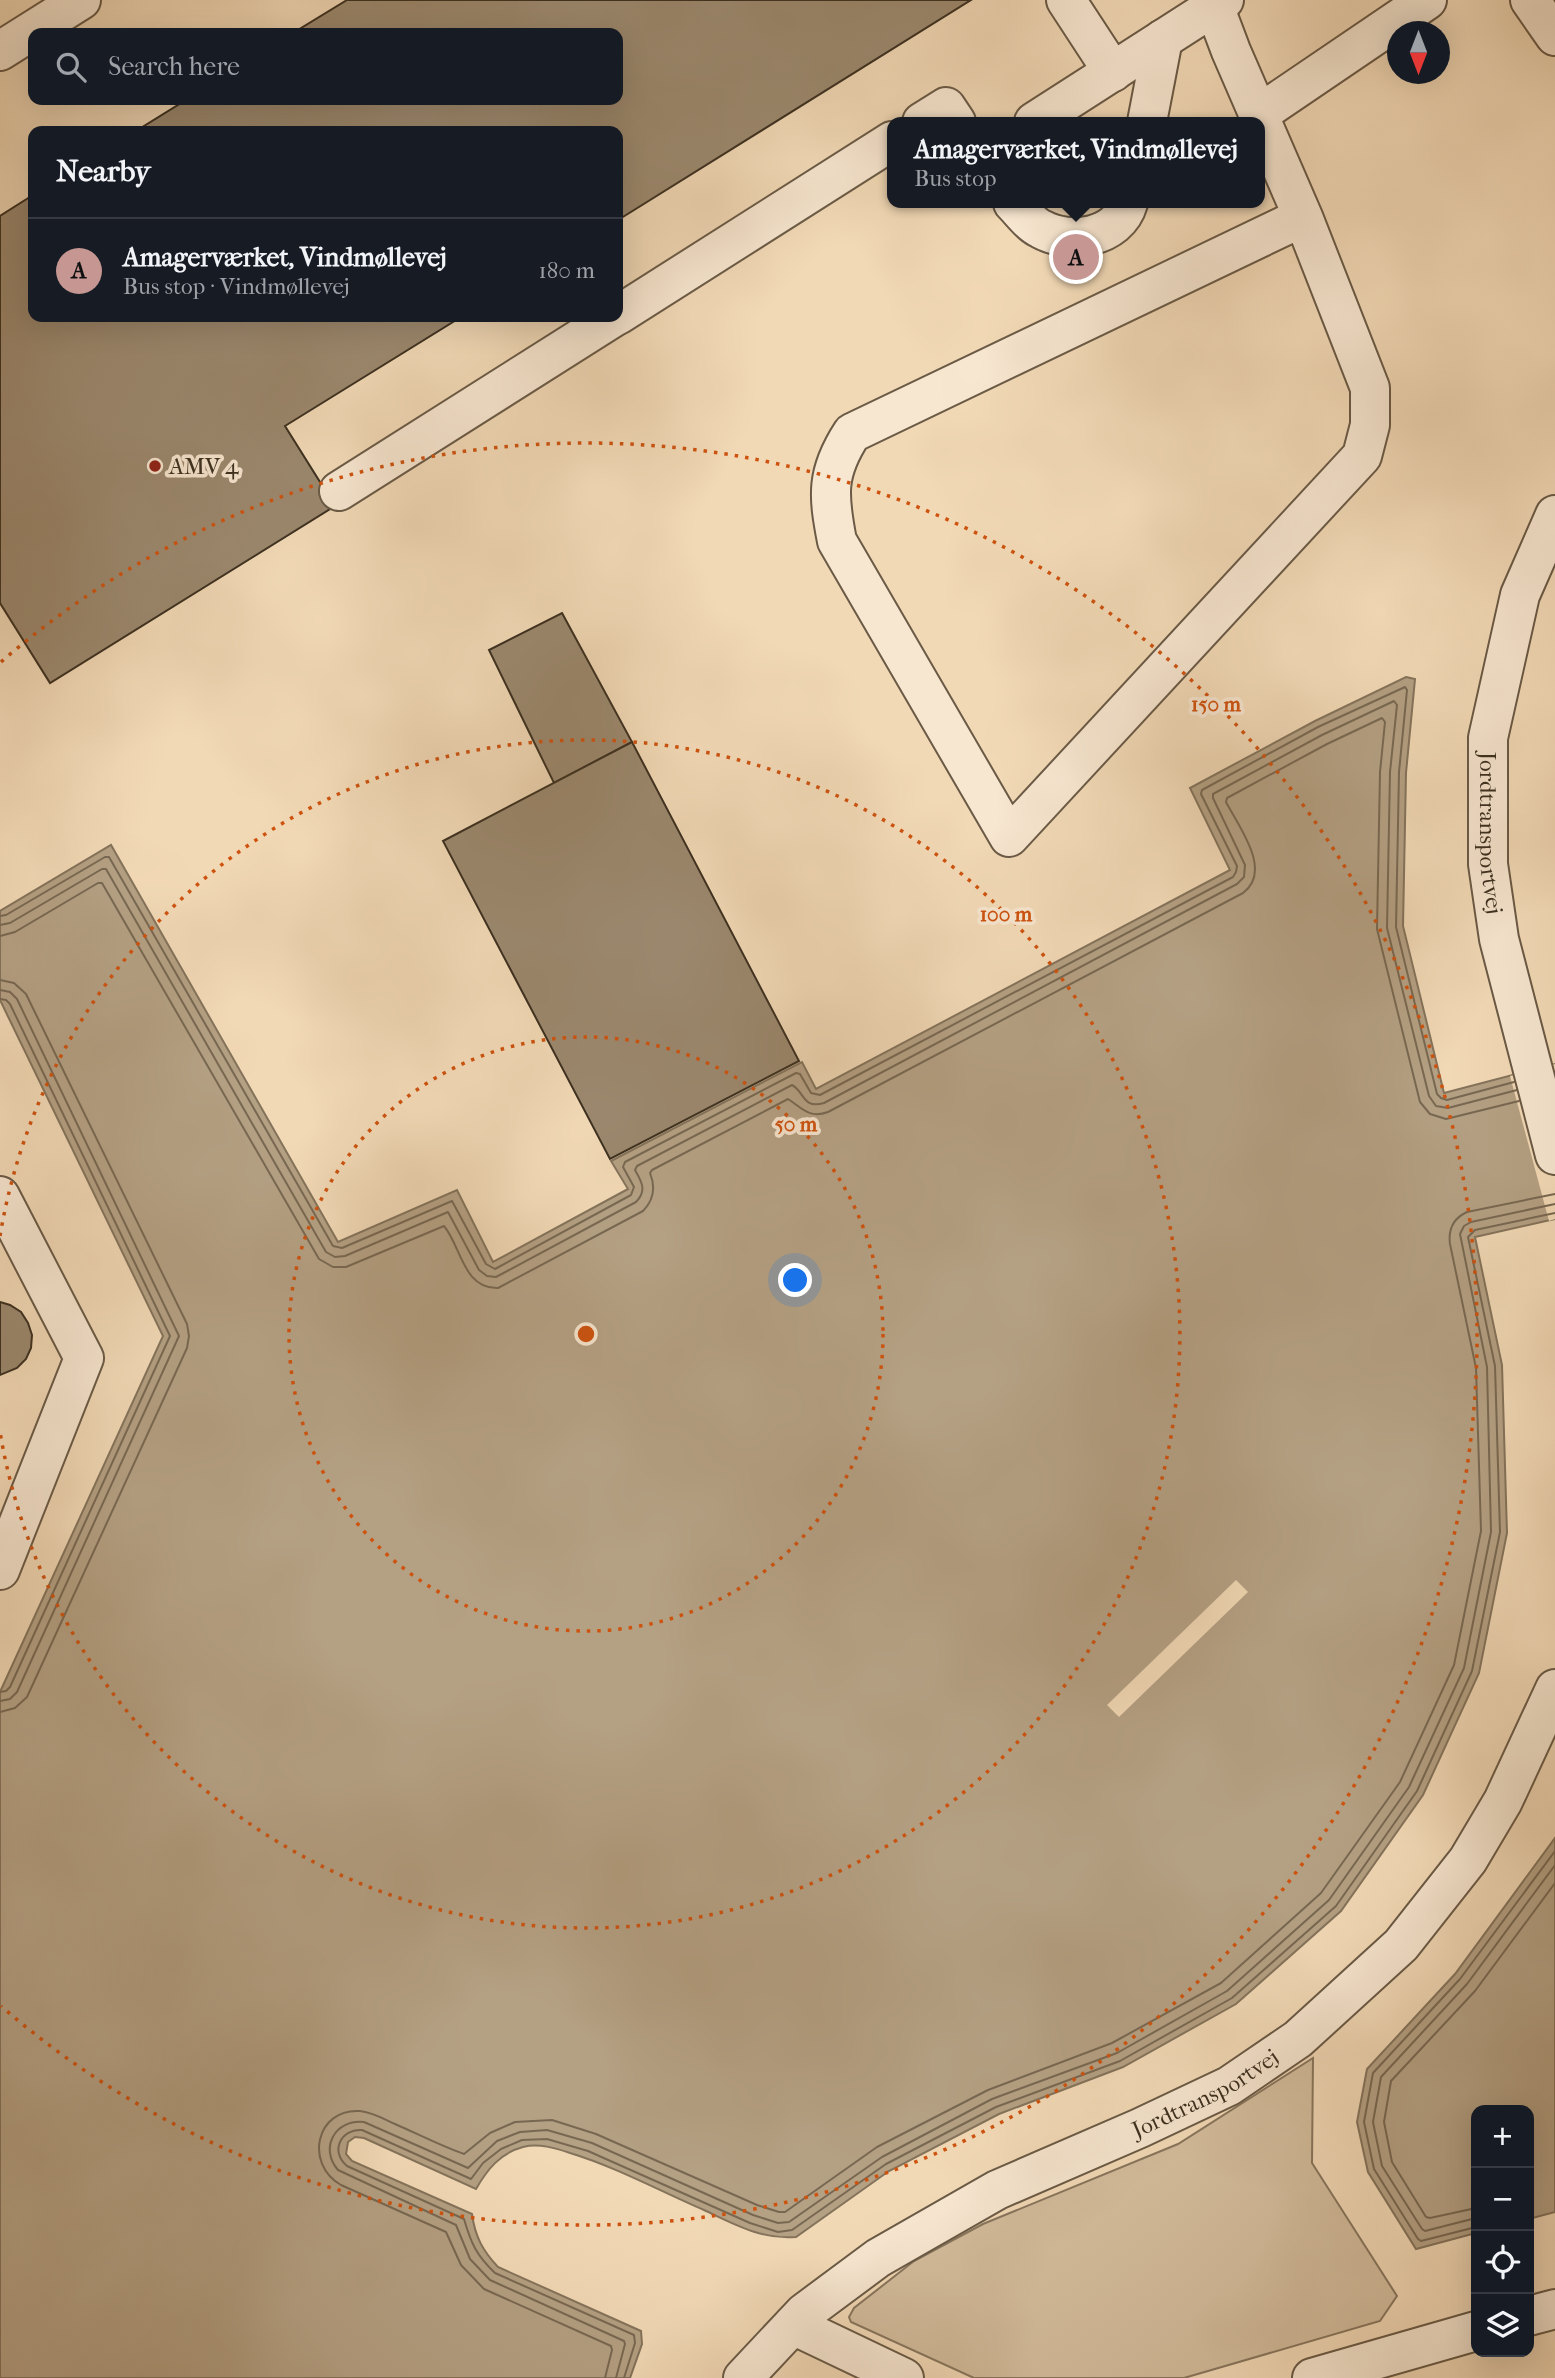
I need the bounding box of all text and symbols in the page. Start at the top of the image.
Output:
north arrow [1387,21,1450,84]
search box [28,28,623,105]
icon: search [52,48,90,86]
text: Search here [108,51,240,82]
popup [887,117,1265,208]
text: Amagerværket, Vindmøllevej [914,134,1238,165]
text: Nearby [56,154,151,189]
text: Bus stop [914,165,996,192]
pin: A [1053,231,1099,283]
text: Amagerværket, Vindmøllevej [123,242,447,273]
text: A [72,257,86,284]
text: 180 m [538,257,595,284]
text: Bus stop · Vindmøllevej [123,273,350,300]
place label: AMV 4 [168,453,240,480]
marker: AMV 4 [147,458,163,474]
text: 150 m [1191,692,1242,716]
street label: Jordtransportvej [1474,750,1508,916]
text: 100 m [980,902,1033,926]
text: 50 m [775,1112,818,1136]
your location [778,1263,812,1297]
centre of rings [574,1322,598,1346]
street label: Jordtransportvej [1126,2043,1284,2145]
map controls [1471,2105,1534,2357]
button: + [1471,2105,1534,2168]
button: − [1471,2168,1534,2231]
button: locate [1471,2231,1534,2294]
button: layers [1471,2294,1534,2357]

